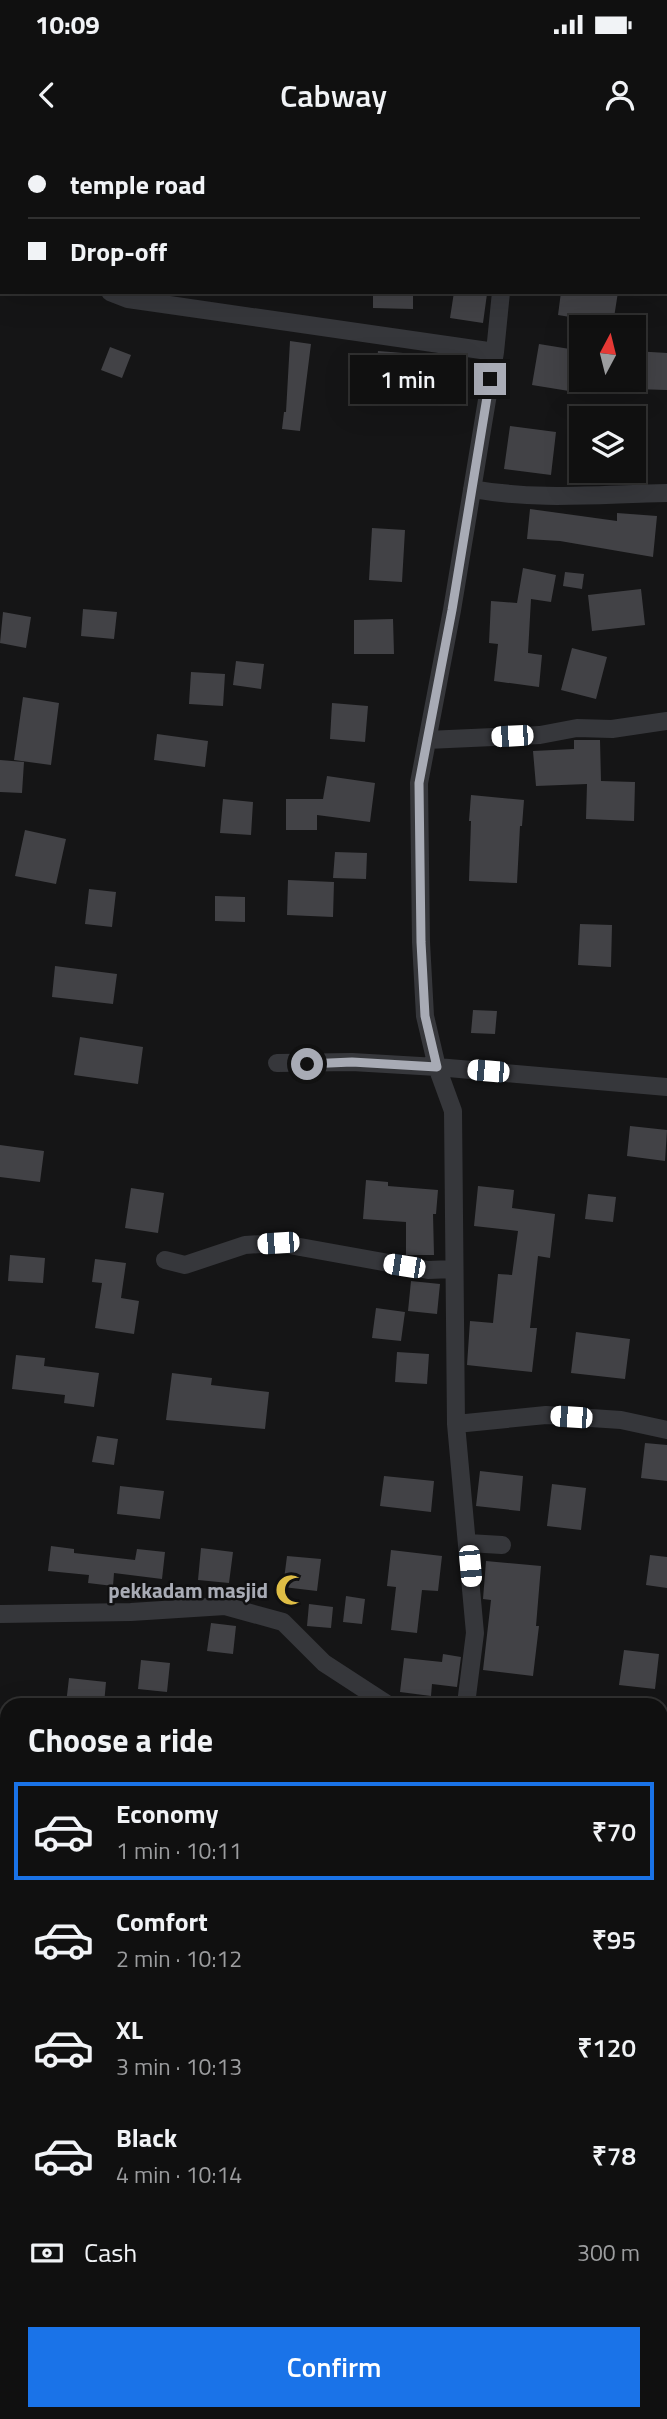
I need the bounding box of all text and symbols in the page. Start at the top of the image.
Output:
text: 10:09 [35,5,100,44]
text: Cabway [280,71,387,119]
icon: back [28,76,66,114]
icon: person [601,76,639,114]
text: temple road [70,165,206,204]
text: Drop-off [70,232,167,271]
north arrow [569,315,646,392]
map controls [569,315,646,483]
callout: 1 min [350,355,466,404]
text: 1 min [380,362,436,397]
route end [474,363,506,395]
button: layers [569,406,646,483]
car [491,724,534,748]
route start [291,1048,323,1080]
car [467,1059,510,1083]
car [257,1231,300,1255]
car [382,1252,427,1280]
car [550,1405,593,1429]
car [458,1544,483,1588]
mosque icon: pekkadam masjid [274,1573,308,1607]
place label: pekkadam masjid [108,1574,268,1606]
text: Choose a ride [28,1716,213,1764]
text: Economy [116,1794,218,1833]
icon: car [32,1800,95,1863]
text: ₹70 [592,1812,636,1851]
text: 1 min · 10:11 [116,1833,242,1868]
text: Comfort [116,1902,208,1941]
icon: car [32,1908,95,1971]
text: ₹95 [592,1920,636,1959]
text: 2 min · 10:12 [116,1941,242,1976]
text: XL [116,2010,143,2049]
icon: car [32,2016,95,2079]
text: ₹120 [577,2028,636,2067]
text: 3 min · 10:13 [116,2049,242,2084]
text: Black [116,2118,177,2157]
icon: car [32,2124,95,2187]
text: ₹78 [592,2136,636,2175]
text: 4 min · 10:14 [116,2157,242,2192]
text: Cash [84,2233,137,2272]
icon: cash [28,2234,66,2272]
text: 300 m [577,2235,640,2270]
button: Confirm [28,2327,640,2407]

